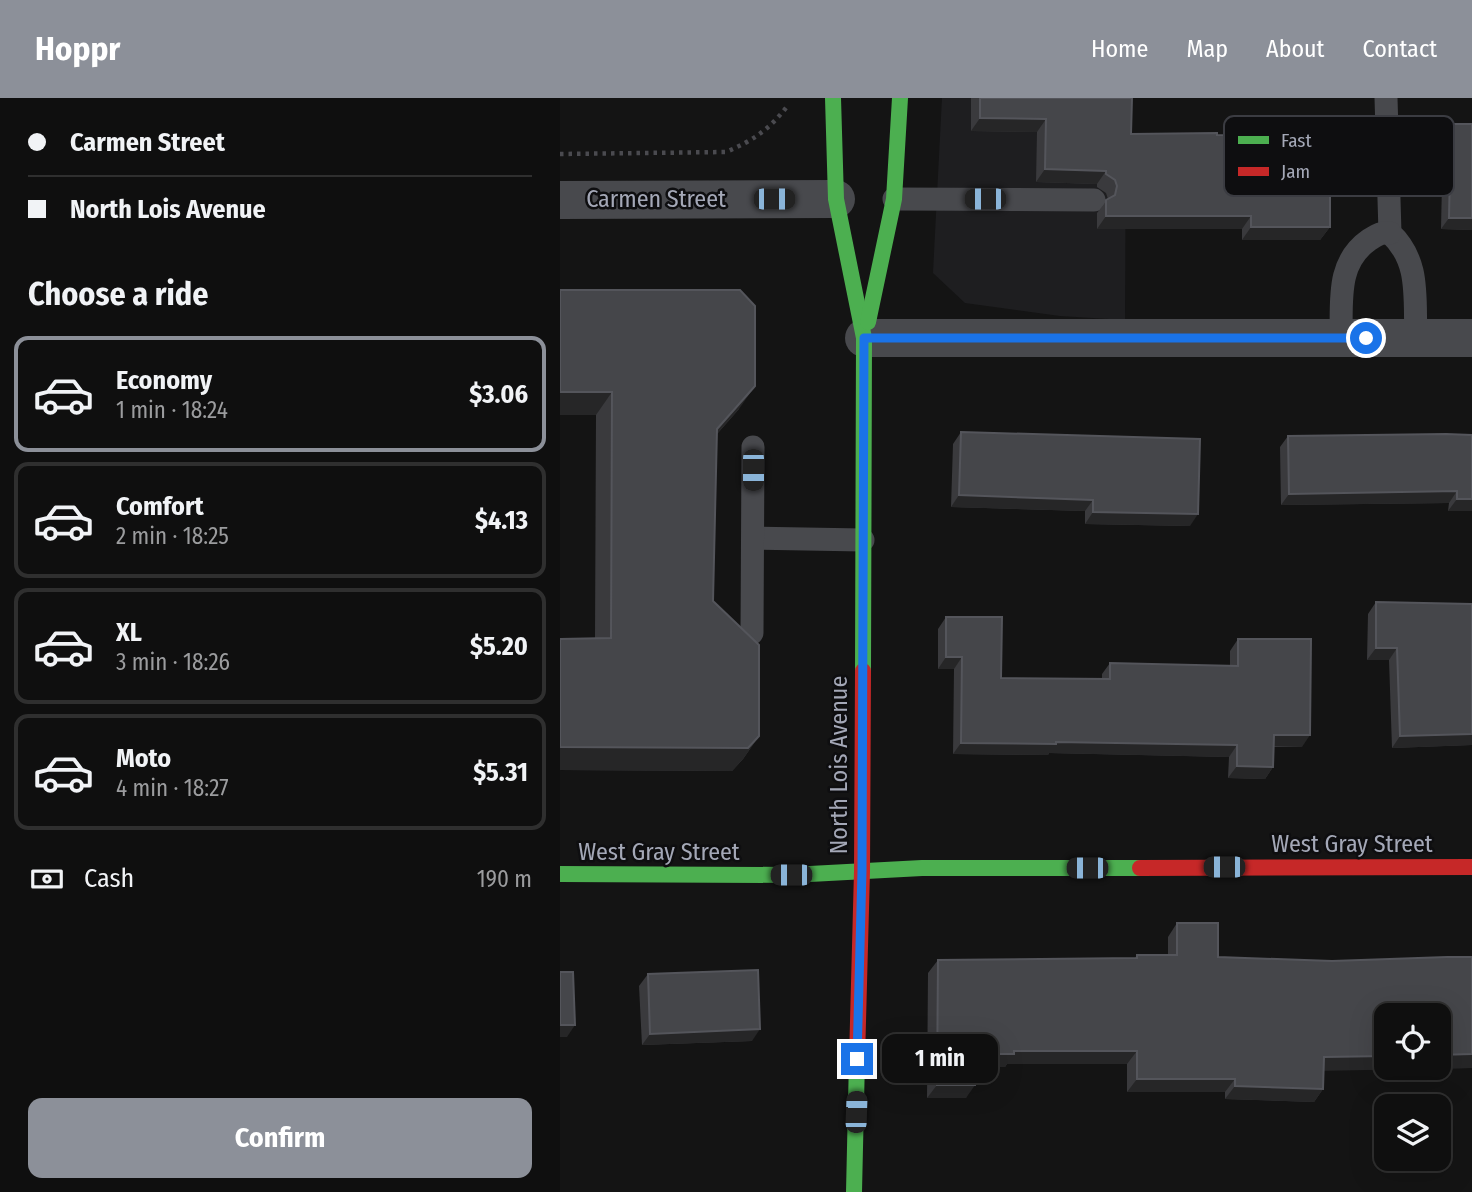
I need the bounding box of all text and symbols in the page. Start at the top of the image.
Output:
text: Hoppr [35,29,120,69]
text: Home [1091,35,1148,63]
text: Map [1186,35,1228,63]
text: About [1266,35,1324,63]
text: Contact [1362,35,1437,63]
legend [1224,116,1454,196]
text: Carmen Street [70,127,225,158]
text: Fast [1281,129,1312,152]
text: Jam [1281,160,1310,183]
street label: Carmen Street [586,185,726,213]
car [754,189,796,210]
car [965,189,1007,210]
text: North Lois Avenue [70,194,266,225]
text: Choose a ride [28,275,209,313]
route start [1350,322,1382,354]
icon: car [32,363,95,426]
text: Economy [116,365,212,396]
text: $3.06 [469,379,528,410]
text: 1 min · 18:24 [116,396,228,424]
car [743,449,764,491]
icon: car [32,489,95,552]
text: Comfort [116,491,204,522]
text: $4.13 [475,505,528,536]
text: 2 min · 18:25 [116,522,229,550]
icon: car [32,615,95,678]
text: XL [116,617,142,648]
text: $5.20 [470,631,528,662]
text: 3 min · 18:26 [116,648,230,676]
street label: North Lois Avenue [825,676,853,854]
icon: car [32,741,95,804]
text: Moto [116,743,171,774]
text: $5.31 [473,757,528,788]
text: 4 min · 18:27 [116,774,228,802]
street label: West Gray Street [1271,830,1433,858]
street label: West Gray Street [578,838,740,866]
car [1204,857,1246,878]
car [1067,858,1109,879]
icon: cash [28,860,66,898]
text: Cash [84,863,134,894]
text: 190 m [477,865,532,893]
car [771,865,813,886]
map controls [1374,1003,1451,1171]
button: locate [1374,1003,1451,1080]
callout: 1 min [882,1034,997,1084]
route end [841,1043,873,1075]
text: 1 min [915,1044,965,1072]
car [845,1091,868,1133]
button: layers [1374,1094,1451,1171]
button: Confirm [28,1098,532,1178]

